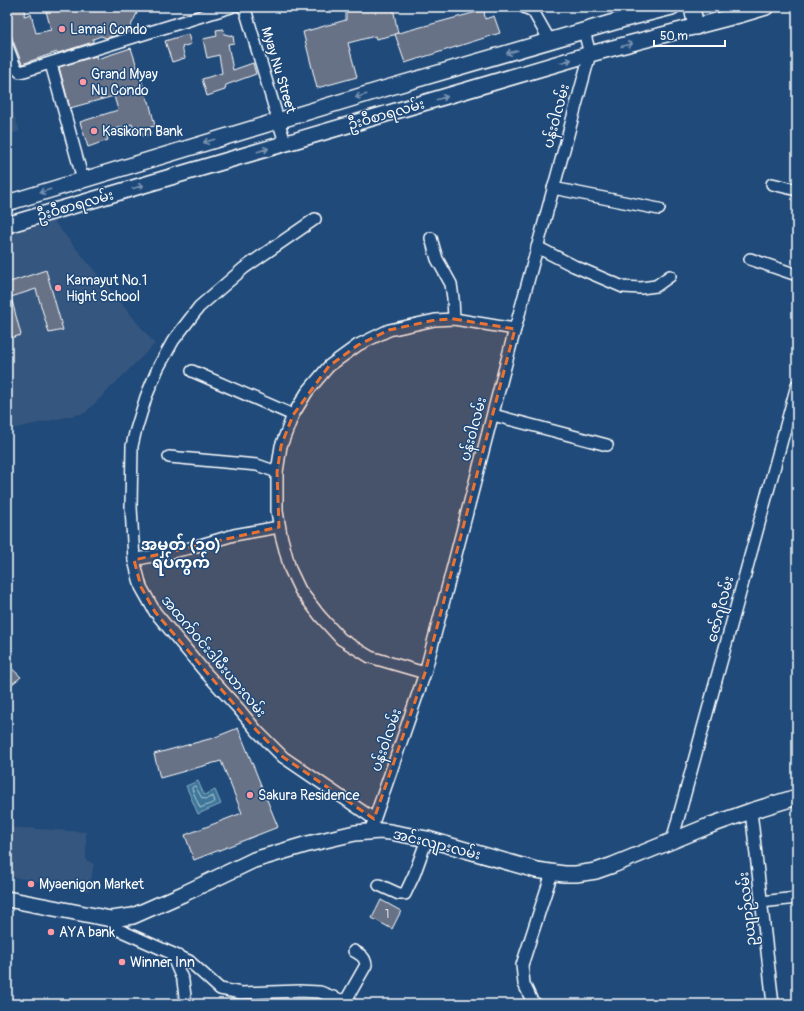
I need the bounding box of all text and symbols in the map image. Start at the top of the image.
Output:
place label: Lamai Condo [70,21,147,38]
scale bar [654,22,725,48]
marker: Lamai Condo [57,24,67,34]
street label: Myay Nu Street [257,25,300,116]
text: 50 m [660,29,688,44]
one-way arrow [620,40,633,48]
one-way arrow [506,49,519,56]
one-way arrow [560,57,573,64]
place label: Grand Myay Nu Condo [91,66,158,99]
marker: Grand Myay Nu Condo [78,77,88,87]
street label: ပန်းဝါလမ်း [538,82,576,151]
street label: ဦးဝီစာရလမ်း [345,93,427,136]
one-way arrow [354,93,367,100]
one-way arrow [435,94,448,101]
place label: Kasikorn Bank [102,123,183,140]
marker: Kasikorn Bank [89,126,99,136]
one-way arrow [203,138,216,145]
one-way arrow [256,146,269,153]
one-way arrow [132,183,145,190]
street label: ဦးဝီစာရလမ်း [34,184,116,227]
one-way arrow [38,188,51,195]
place label: Kamayut No.1 Hight School [66,272,147,305]
marker: Kamayut No.1 Hight School [53,283,63,293]
street label: ပန်းဝါလမ်း [455,395,493,464]
district label: အမှတ် (၁၀) ရပ်ကွက် [141,533,221,576]
street label: ဇော်ဂျီလမ်း [702,574,740,645]
street label: အထက်ဝင်းဒါမီးယားလမ်း [158,591,271,721]
street label: ပန်းဝါလမ်း [366,706,408,775]
place label: Sakura Residence [258,787,360,804]
marker: Sakura Residence [245,790,255,800]
street label: အင်းလျားလမ်း [391,823,483,866]
street label: ဥယျာဉ်လမ်း [733,871,763,947]
place label: Myaenigon Market [39,876,144,893]
marker: Myaenigon Market [26,879,36,889]
house number: 1 [385,907,389,922]
place label: AYA bank [59,924,115,941]
marker: AYA bank [46,927,56,937]
place label: Winner Inn [130,954,195,971]
marker: Winner Inn [117,957,127,967]

